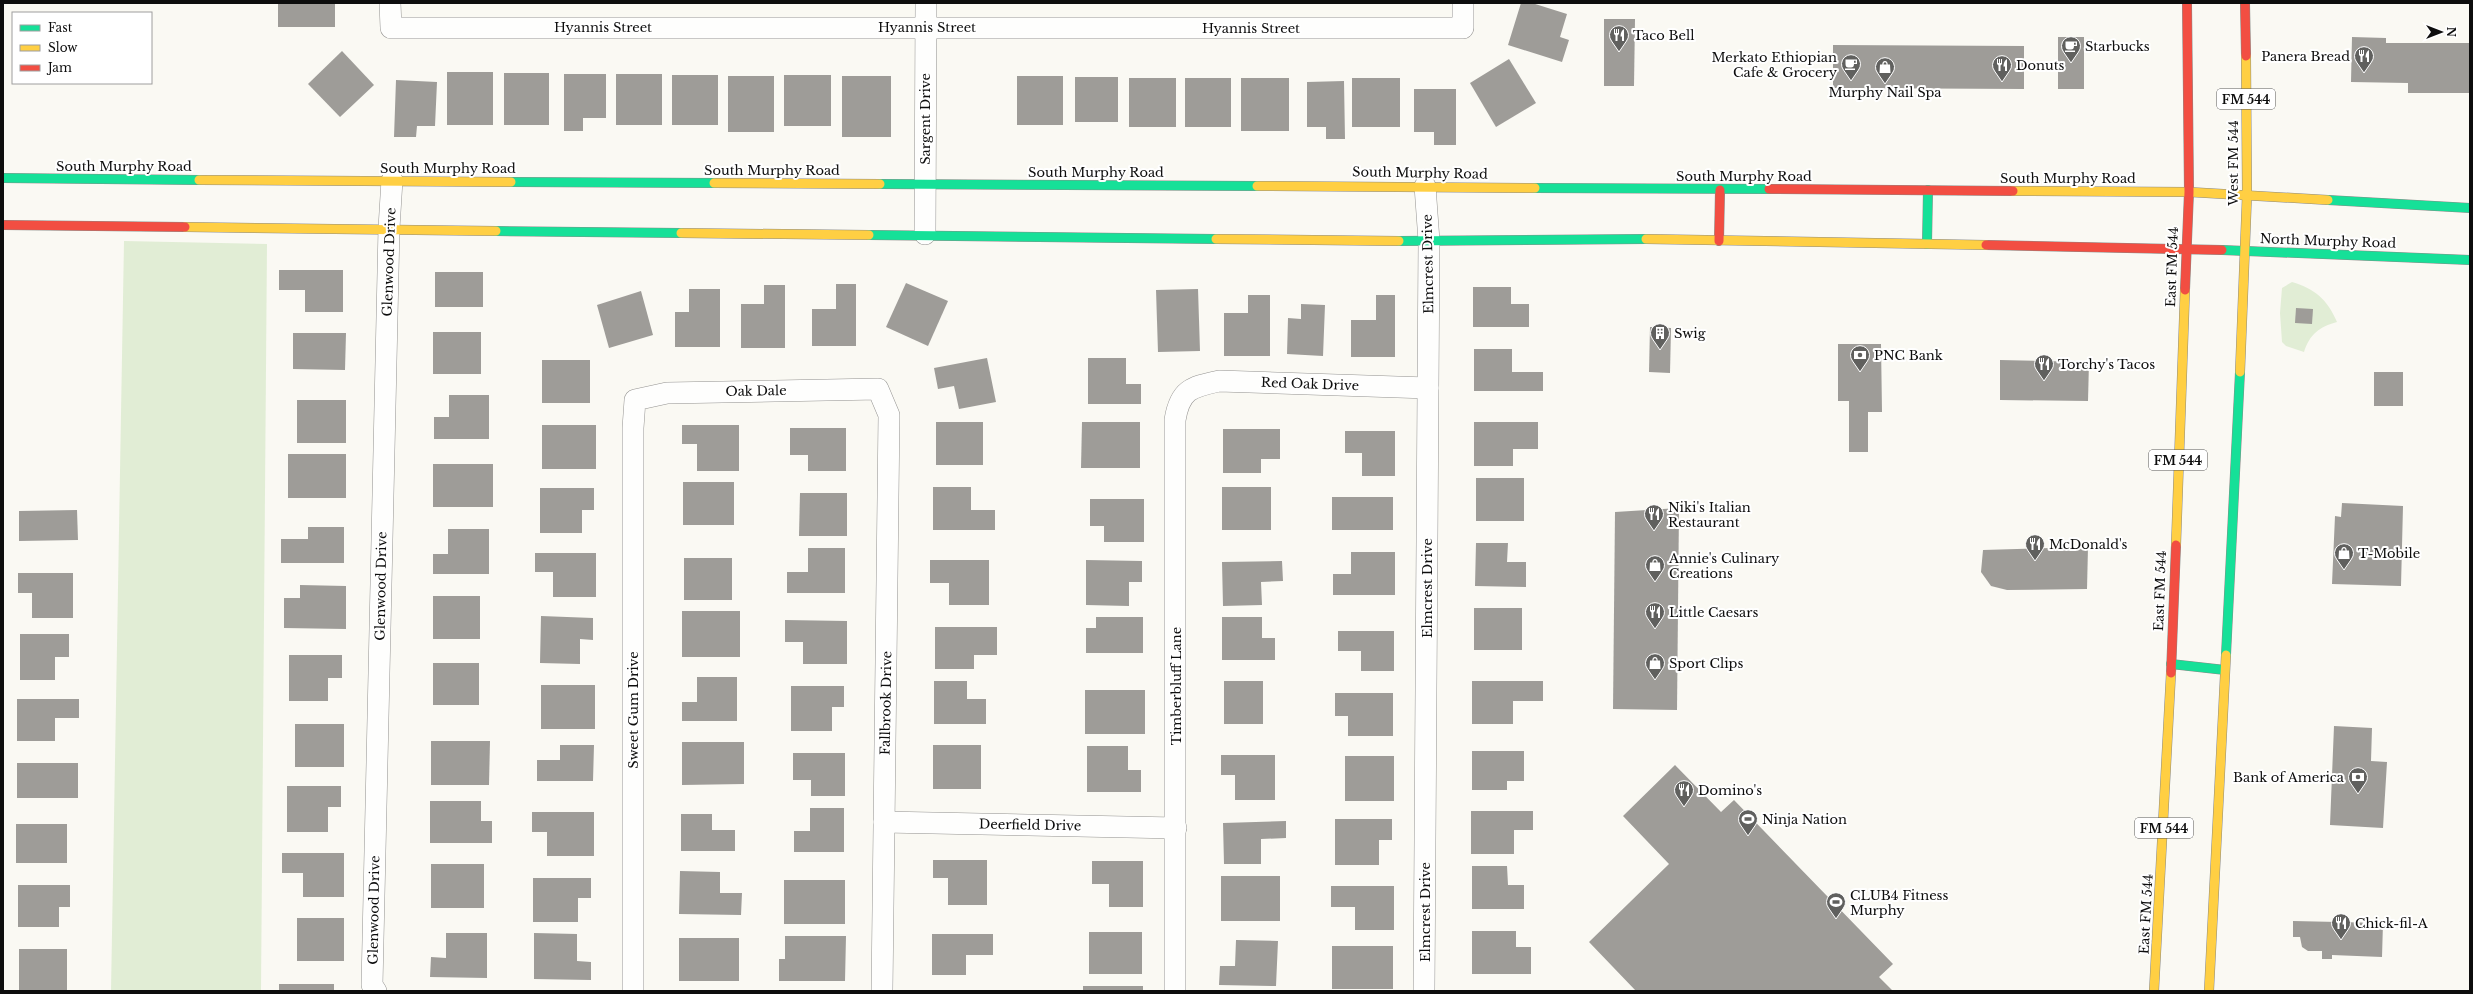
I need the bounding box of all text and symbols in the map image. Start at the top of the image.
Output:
legend [12,12,152,84]
north arrow [2421,12,2461,52]
street label: Hyannis Street [554,19,652,36]
street label: Hyannis Street [878,19,976,36]
text: Fast [48,20,73,35]
street label: Hyannis Street [1202,20,1300,37]
restaurant icon: Taco Bell [1608,24,1630,52]
place label: Taco Bell [1633,27,1694,44]
text: N [2444,27,2458,38]
cafe icon: Starbucks [2060,35,2082,63]
place label: Starbucks [2085,38,2150,55]
text: Slow [48,40,78,55]
restaurant icon: Panera Bread [2353,45,2375,73]
place label: Panera Bread [2261,48,2350,65]
place label: Merkato Ethiopian Cafe & Grocery [1711,49,1838,81]
cafe icon: Merkato Ethiopian Cafe & Grocery [1840,53,1862,81]
restaurant icon: Donuts [1991,54,2013,82]
shop icon: Murphy Nail Spa [1874,56,1896,84]
place label: Donuts [2016,57,2065,74]
text: Jam [46,60,72,75]
street label: Sargent Drive [917,73,934,165]
place label: Murphy Nail Spa [1828,84,1942,101]
road number: FM 544 [2217,89,2275,109]
street label: West FM 544 [2225,120,2242,207]
street label: South Murphy Road [56,158,192,175]
street label: South Murphy Road [380,160,516,177]
street label: South Murphy Road [704,162,840,179]
street label: South Murphy Road [1352,163,1488,183]
street label: South Murphy Road [1028,164,1164,181]
street label: South Murphy Road [1676,168,1812,185]
street label: South Murphy Road [2000,170,2136,187]
street label: Glenwood Drive [379,207,399,317]
street label: Elmcrest Drive [1419,214,1437,314]
street label: East FM 544 [2162,227,2182,307]
street label: North Murphy Road [2260,230,2397,252]
building icon: Swig [1649,322,1671,350]
place label: Swig [1674,325,1706,342]
bank icon: PNC Bank [1849,344,1871,372]
place label: PNC Bank [1874,347,1943,364]
restaurant icon: Torchy's Tacos [2033,353,2055,381]
place label: Torchy's Tacos [2058,356,2155,373]
street label: Red Oak Drive [1261,374,1359,394]
street label: Oak Dale [725,382,787,400]
road number: FM 544 [2149,450,2207,470]
place label: Niki's Italian Restaurant [1668,499,1751,531]
restaurant icon: Niki's Italian Restaurant [1643,503,1665,531]
street label: Glenwood Drive [372,531,390,641]
restaurant icon: McDonald's [2024,533,2046,561]
place label: McDonald's [2049,536,2128,553]
street label: Elmcrest Drive [1419,538,1436,638]
shop icon: T-Mobile [2333,542,2355,570]
place label: T-Mobile [2358,545,2420,562]
place label: Annie's Culinary Creations [1668,550,1780,582]
street label: East FM 544 [2150,551,2170,631]
shop icon: Annie's Culinary Creations [1644,554,1666,582]
restaurant icon: Little Caesars [1644,601,1666,629]
place label: Little Caesars [1669,604,1758,621]
street label: Timberbluff Lane [1168,627,1185,745]
street label: Sweet Gum Drive [625,651,642,769]
street label: Fallbrook Drive [877,651,895,755]
shop icon: Sport Clips [1644,652,1666,680]
place label: Sport Clips [1669,655,1743,672]
bank icon: Bank of America [2347,766,2369,794]
place label: Bank of America [2233,769,2345,786]
restaurant icon: Domino's [1673,779,1695,807]
place label: Domino's [1698,782,1762,799]
sports icon: Ninja Nation [1737,808,1759,836]
place label: Ninja Nation [1762,811,1847,828]
street label: Deerfield Drive [979,816,1081,834]
road number: FM 544 [2135,818,2193,838]
street label: Glenwood Drive [365,855,383,965]
street label: Elmcrest Drive [1417,862,1434,962]
street label: East FM 544 [2135,873,2157,955]
place label: CLUB4 Fitness Murphy [1850,887,1948,919]
sports icon: CLUB4 Fitness Murphy [1825,891,1847,919]
restaurant icon: Chick-fil-A [2330,912,2352,940]
place label: Chick-fil-A [2355,915,2429,932]

